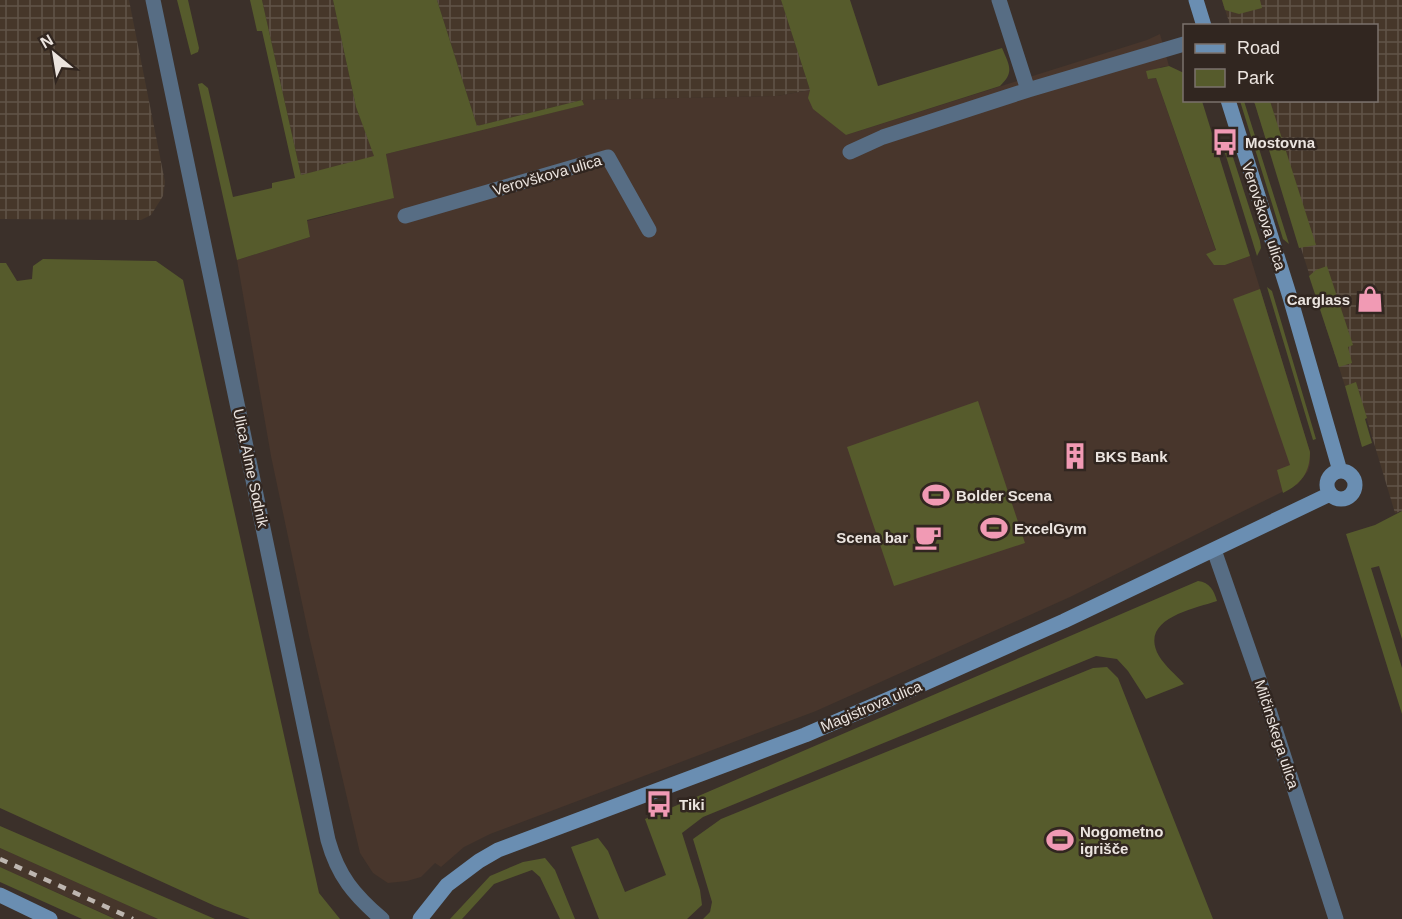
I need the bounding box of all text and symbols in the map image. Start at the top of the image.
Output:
north arrow [24,24,84,84]
legend [1183,24,1378,102]
text: N [37,31,56,52]
text: Road [1237,38,1280,58]
text: Park [1237,68,1275,88]
bus stop icon: Mostovna [1210,127,1240,157]
place label: Mostovna [1245,134,1316,151]
street label: Verovškova ulica [491,151,604,199]
street label: Verovškova ulica [1239,160,1290,273]
shop icon: Carglass [1355,284,1385,314]
place label: Carglass [1287,291,1350,308]
street label: Ulica Alme Sodnik [230,407,272,529]
building icon: BKS Bank [1060,441,1090,471]
place label: BKS Bank [1095,448,1168,465]
sports icon: Bolder Scena [921,480,951,510]
place label: Bolder Scena [956,487,1053,504]
sports icon: ExcelGym [979,513,1009,543]
place label: ExcelGym [1014,520,1087,537]
cafe icon: Scena bar [913,522,943,552]
place label: Scena bar [836,529,908,546]
street label: Magistrova ulica [818,677,925,735]
street label: Milčinskega ulica [1251,677,1303,791]
bus stop icon: Tiki [644,789,674,819]
place label: Tiki [679,796,705,813]
place label: Nogometno igrišče [1080,823,1163,857]
sports icon: Nogometno igrišče [1045,825,1075,855]

